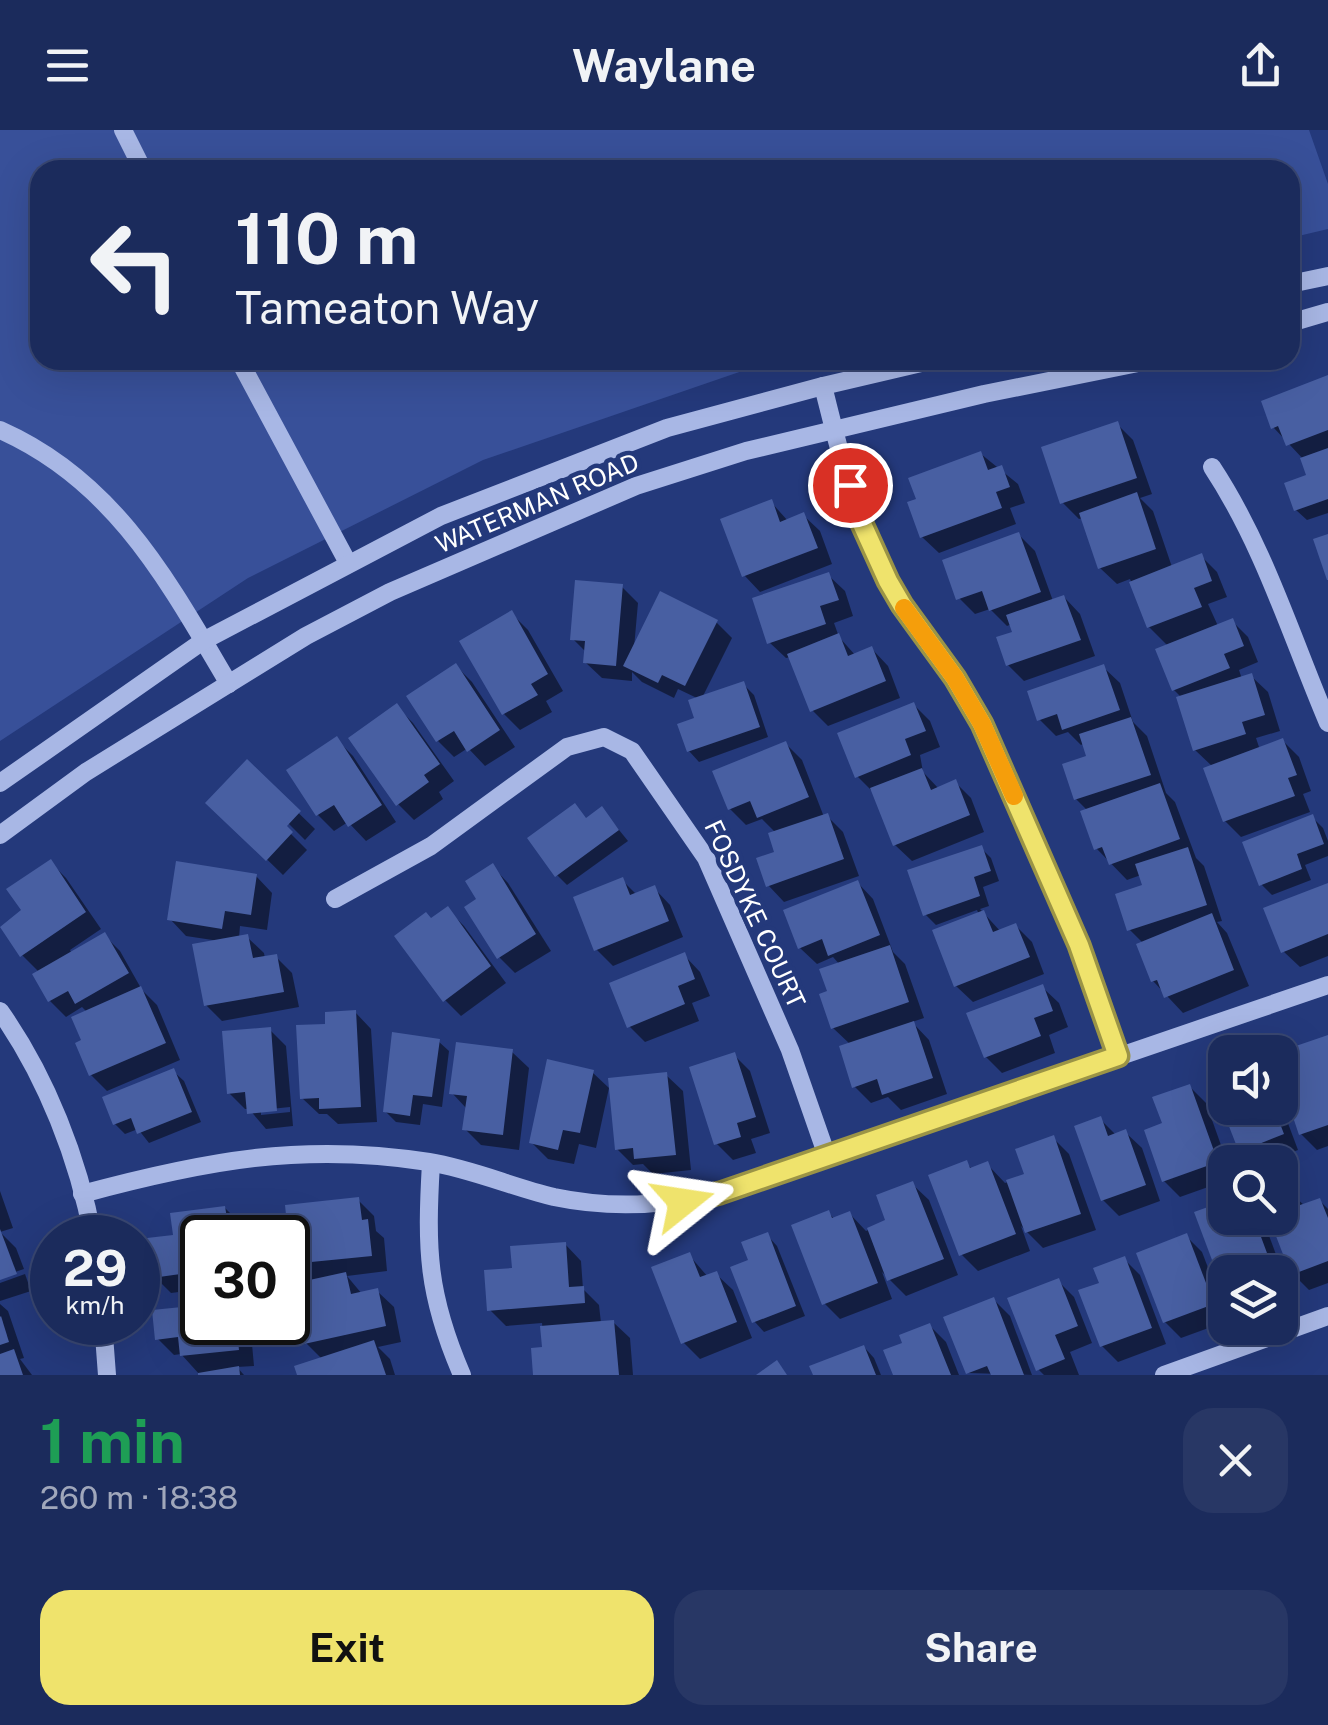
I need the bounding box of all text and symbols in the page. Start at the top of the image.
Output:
icon: menu [40,38,95,93]
icon: share [1233,38,1288,93]
text: Waylane [572,39,756,92]
text: 110 m [235,197,419,280]
icon: left [70,200,200,330]
text: Tameaton Way [235,281,539,334]
pin [808,443,893,528]
street label: WATERMAN ROAD [431,447,643,559]
icon: arrive [823,458,878,513]
street label: FOSDYKE COURT [698,815,812,1013]
map controls [1208,1035,1298,1345]
button: sound [1208,1035,1298,1125]
button: search [1208,1145,1298,1235]
position arrow [631,1150,735,1254]
speed limit sign: 30 [180,1215,310,1345]
text: 29 [63,1238,127,1297]
button: layers [1208,1255,1298,1345]
text: km/h [66,1290,124,1320]
text: 1 min [40,1406,185,1477]
button: close [1183,1408,1288,1513]
text: 260 m · 18:38 [40,1479,238,1516]
button: Exit [40,1590,654,1705]
button: Share [674,1590,1288,1705]

